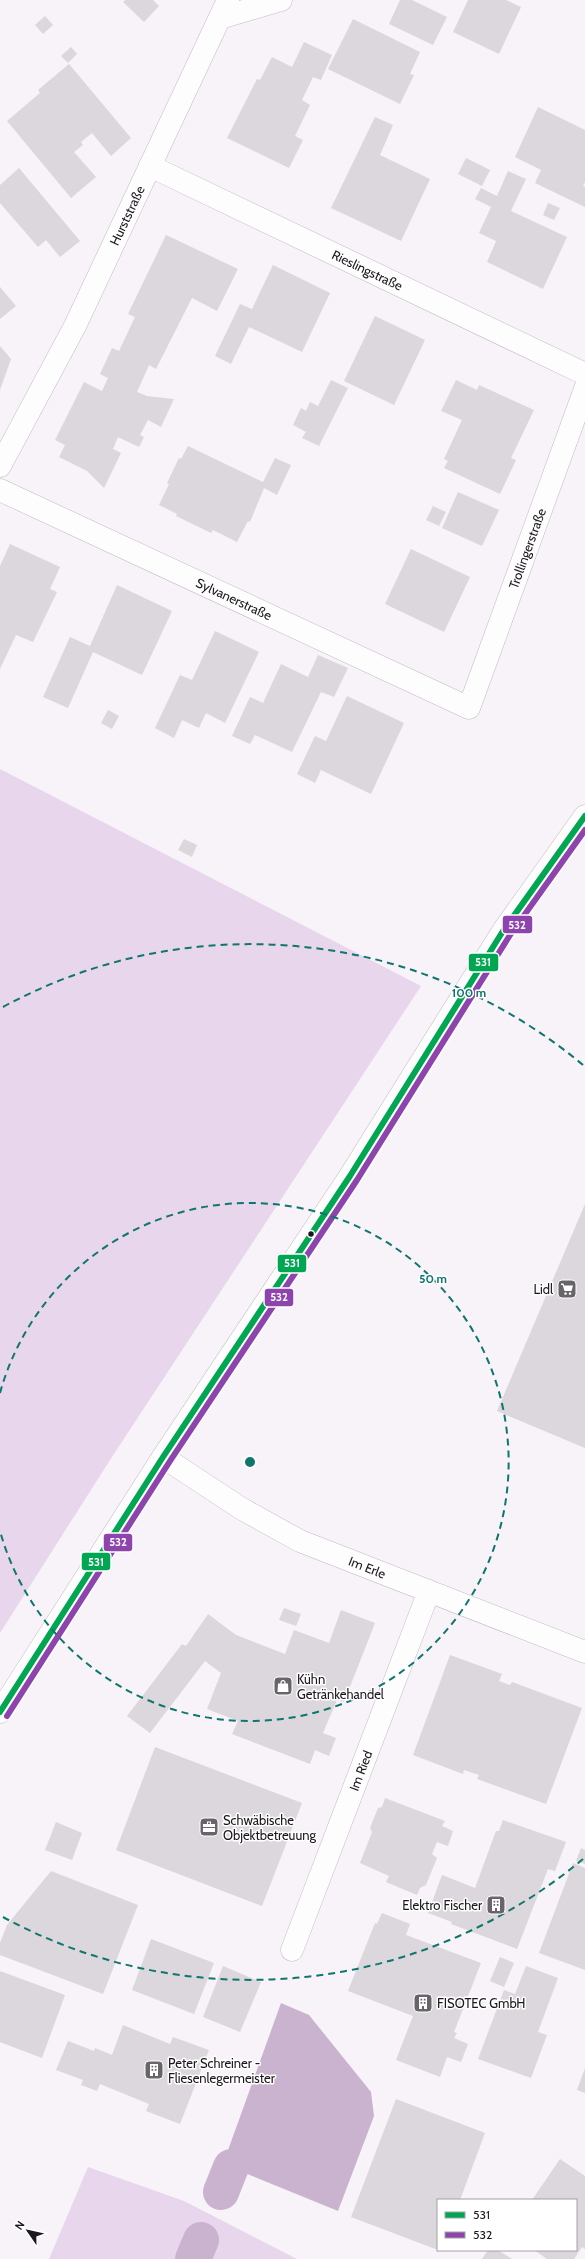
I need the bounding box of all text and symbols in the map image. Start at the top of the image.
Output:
street label: Hurststraße [106,183,148,248]
street label: Rieslingstraße [330,246,406,294]
street label: Trollingerstraße [505,506,549,591]
street label: Sylvanerstraße [194,574,275,623]
line badge: 532 [502,915,533,934]
text: 532 [508,918,526,932]
line badge: 531 [468,953,499,972]
text: 531 [475,955,491,969]
text: 100 m [452,985,486,1000]
unlabelled marker [306,1229,316,1239]
line badge: 531 [277,1254,307,1273]
text: 531 [284,1256,300,1270]
text: 50 m [419,1271,447,1286]
supermarket icon: Lidl [556,1278,578,1300]
place label: Lidl [533,1281,553,1297]
line badge: 532 [264,1288,294,1307]
text: 532 [270,1290,288,1304]
centre of rings [243,1455,257,1469]
line badge: 532 [103,1533,133,1552]
text: 532 [109,1535,127,1549]
line badge: 531 [81,1552,111,1571]
street label: Im Erle [346,1553,388,1582]
text: 531 [88,1555,104,1569]
place label: Kühn Getränkehandel [297,1671,384,1702]
shop icon: Kühn Getränkehandel [272,1675,294,1697]
street label: Im Ried [346,1748,375,1793]
place label: Schwäbische Objektbetreuung [223,1812,317,1844]
office icon: Schwäbische Objektbetreuung [198,1816,220,1838]
building icon: Elektro Fischer [485,1894,507,1916]
place label: Elektro Fischer [402,1897,483,1913]
building icon: FISOTEC GmbH [412,1992,434,2014]
place label: FISOTEC GmbH [437,1995,526,2011]
place label: Peter Schreiner - Fliesenlegermeister [168,2055,276,2086]
building icon: Peter Schreiner - Fliesenlegermeister [143,2059,165,2081]
legend [437,2199,577,2251]
text: 531 [473,2207,490,2222]
north arrow [8,2211,48,2251]
text: N [12,2218,28,2233]
text: 532 [473,2227,492,2242]

